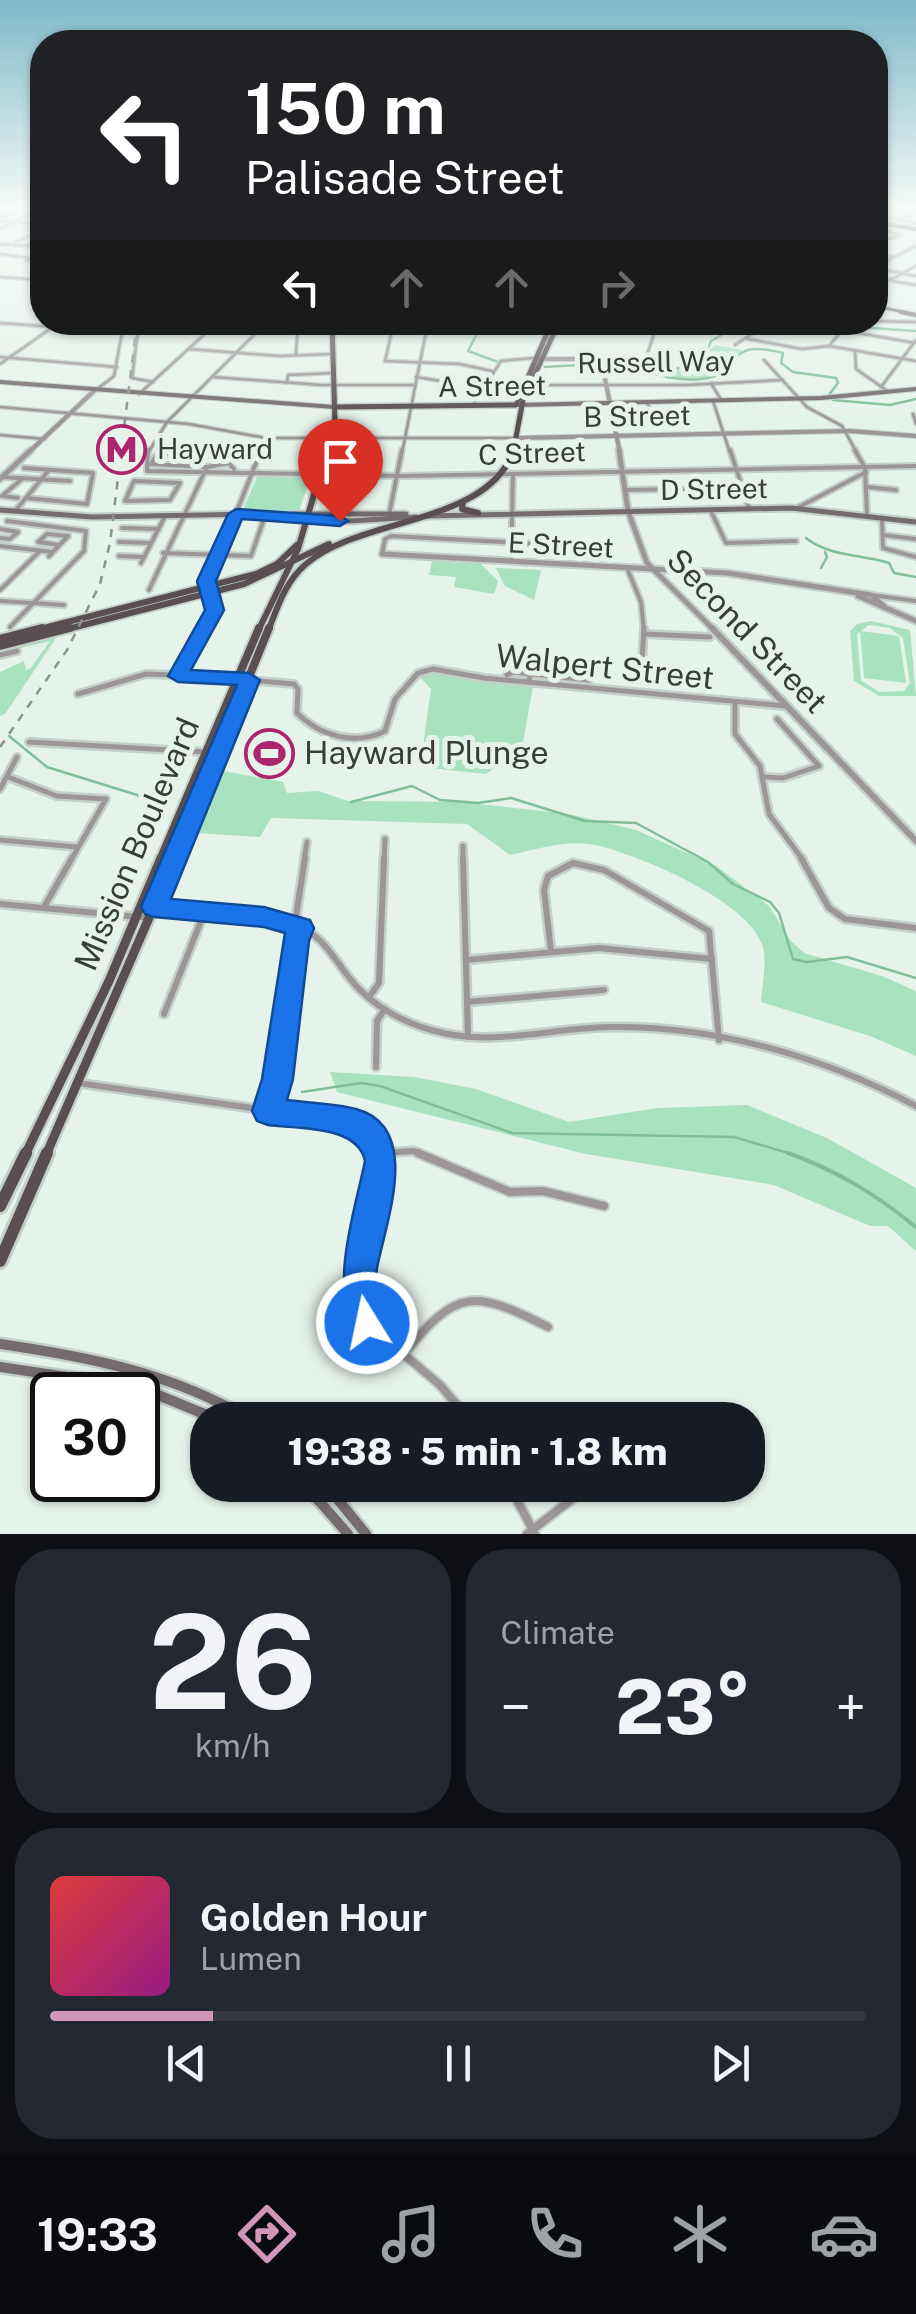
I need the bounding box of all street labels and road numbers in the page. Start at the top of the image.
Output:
street label: Russell Way [577,344,735,379]
street label: A Street [437,368,547,403]
street label: B Street [583,398,691,433]
street label: C Street [478,434,586,471]
street label: D Street [660,471,768,506]
street label: E Street [507,525,615,564]
street label: Second Street [660,541,835,720]
street label: Walpert Street [494,637,716,696]
street label: Mission Boulevard [67,712,206,976]

